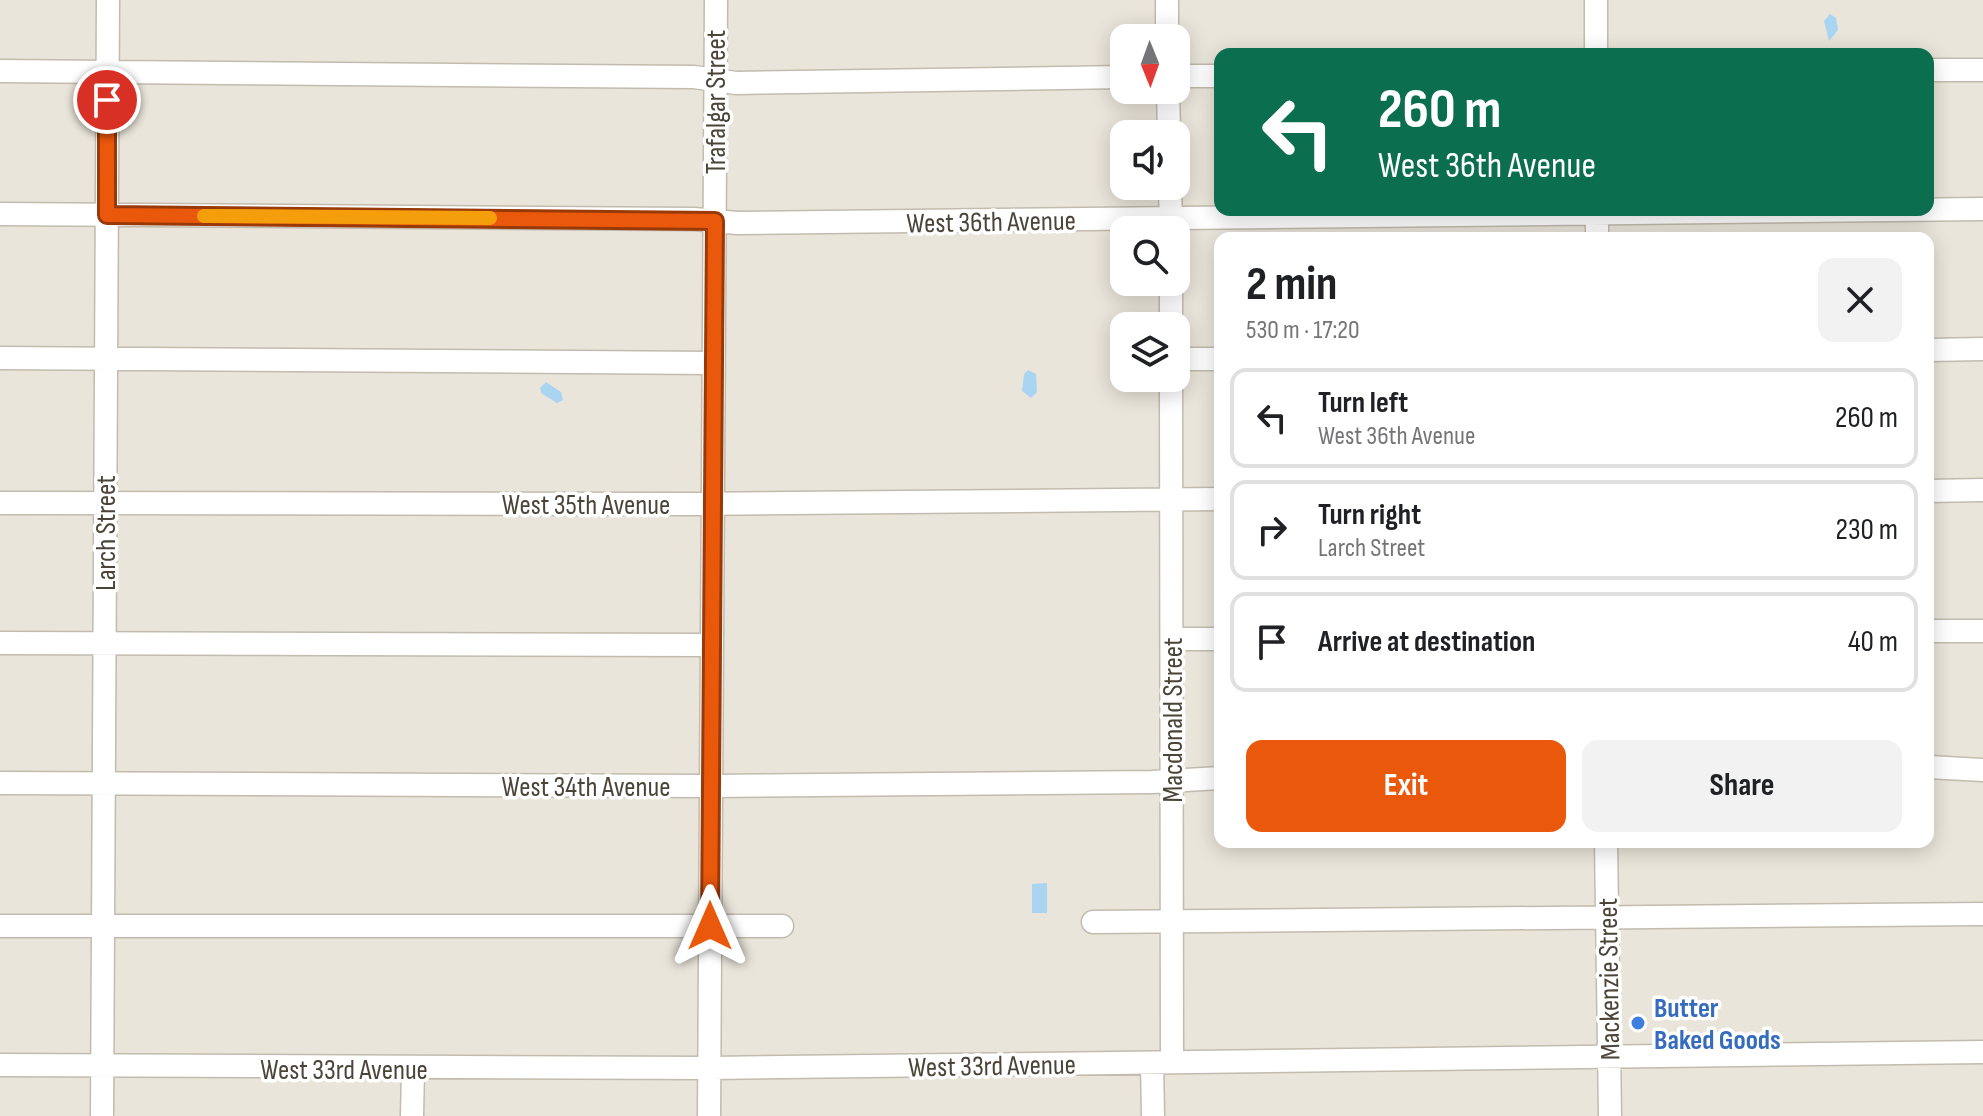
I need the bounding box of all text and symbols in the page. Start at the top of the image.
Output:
north arrow [1110,24,1190,104]
map controls [1110,24,1190,392]
street label: Trafalgar Street [700,30,733,174]
pin [73,66,141,134]
text: 260 m [1378,77,1501,144]
icon: arrive [85,78,129,122]
icon: left [1246,80,1350,184]
button: sound [1110,120,1190,200]
text: West 36th Avenue [1378,145,1596,188]
street label: West 36th Avenue [906,205,1076,240]
button: search [1110,216,1190,296]
text: 2 min [1246,256,1337,313]
button: close [1818,258,1902,342]
button: layers [1110,312,1190,392]
text: 530 m · 17:20 [1246,315,1360,346]
text: Turn left [1318,385,1408,421]
icon: left [1250,396,1294,440]
text: 260 m [1835,400,1898,436]
text: West 36th Avenue [1318,421,1475,452]
street label: Larch Street [90,475,123,591]
street label: West 35th Avenue [502,489,670,522]
text: Turn right [1318,497,1421,533]
icon: right [1250,508,1294,552]
text: 230 m [1836,512,1898,548]
text: Larch Street [1318,533,1425,564]
icon: arrive [1250,620,1294,664]
text: Arrive at destination [1318,624,1535,660]
text: 40 m [1848,624,1898,660]
street label: Macdonald Street [1157,638,1190,802]
button: Exit [1246,740,1566,832]
button: Share [1582,740,1902,832]
street label: West 34th Avenue [502,771,670,804]
position arrow [668,884,752,968]
street label: Mackenzie Street [1592,898,1627,1060]
place label: Butter Baked Goods [1654,992,1781,1057]
marker: Butter Baked Goods [1629,1014,1647,1032]
street label: West 33rd Avenue [908,1049,1076,1084]
street label: West 33rd Avenue [260,1054,428,1087]

